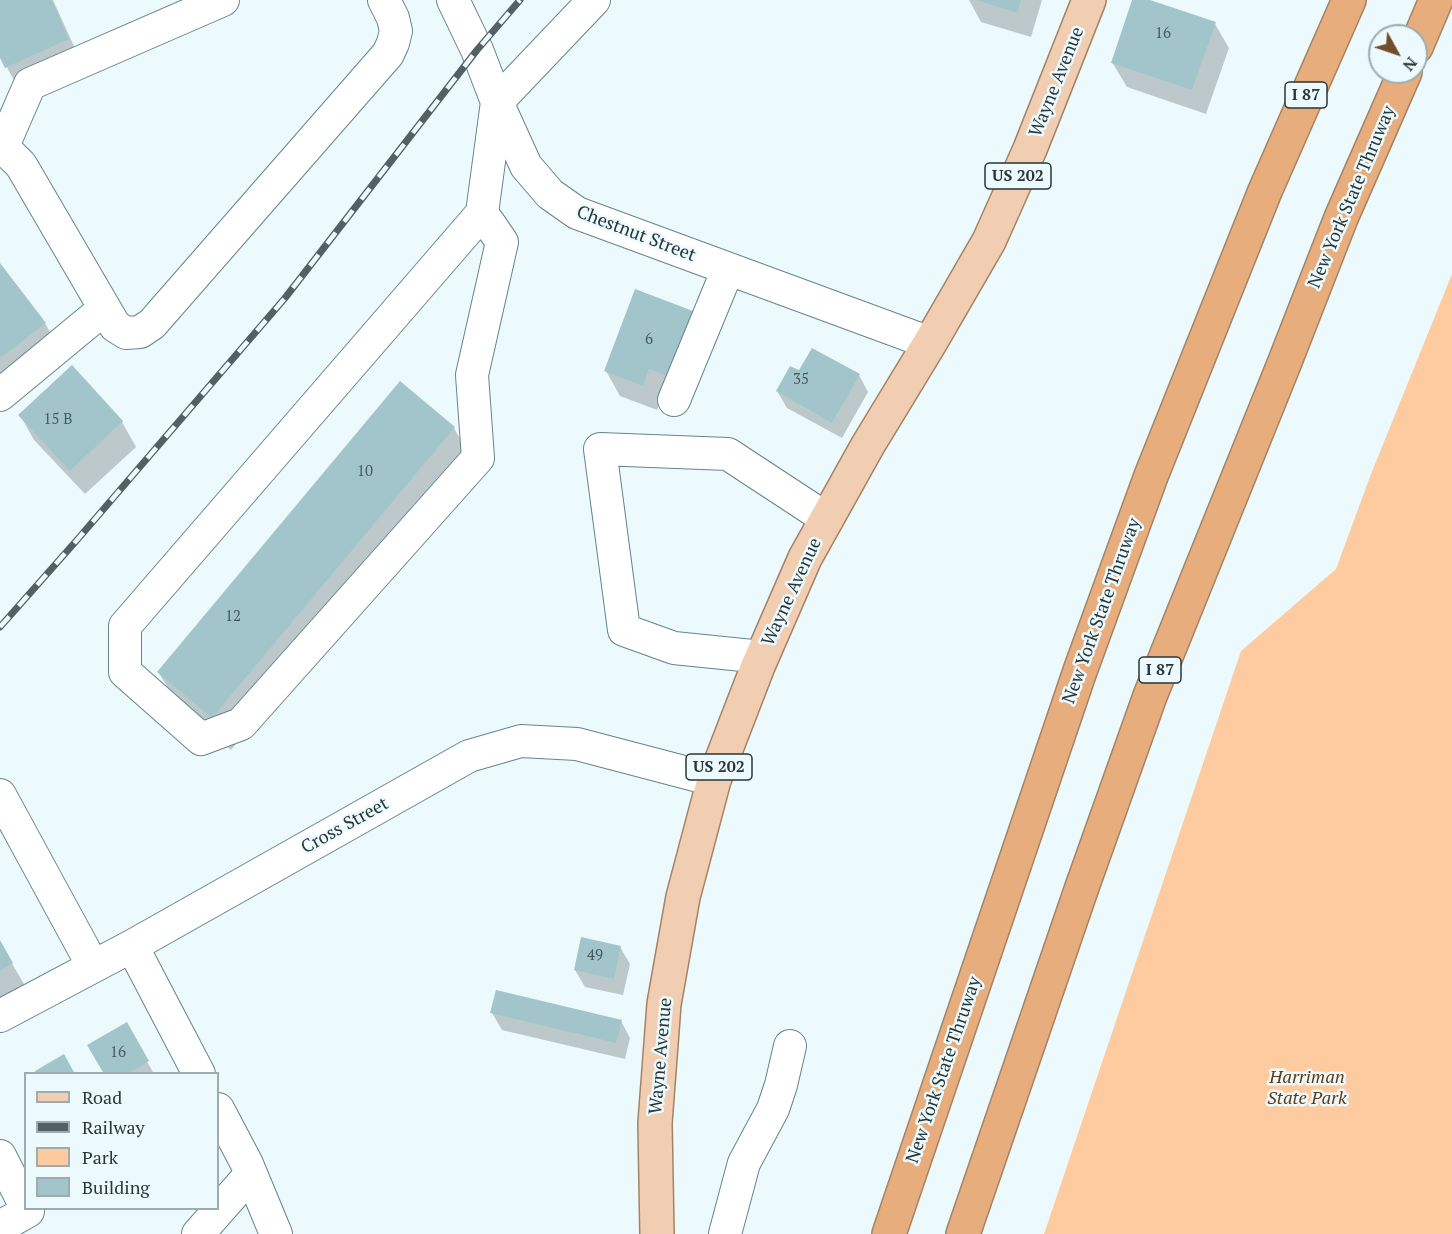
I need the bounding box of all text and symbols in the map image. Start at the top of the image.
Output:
street label: Wayne Avenue [1025,24,1089,140]
north arrow [1368,24,1428,84]
house number: 16 [1155,25,1171,43]
text: N [1398,53,1423,76]
road number: I 87 [1285,82,1327,108]
street label: New York State Thruway [1304,103,1400,291]
road number: US 202 [985,163,1051,189]
street label: Chestnut Street [573,201,699,267]
house number: 6 [645,331,653,349]
house number: 35 [793,371,809,389]
house number: 15 B [44,411,72,429]
house number: 10 [357,463,373,481]
street label: New York State Thruway [1058,515,1146,707]
street label: Wayne Avenue [758,534,826,650]
house number: 12 [225,608,241,626]
road number: I 87 [1139,657,1181,683]
road number: US 202 [686,754,752,780]
street label: Cross Street [298,793,392,859]
house number: 49 [587,947,603,965]
street label: New York State Thruway [902,974,986,1166]
street label: Wayne Avenue [645,997,677,1115]
house number: 16 [110,1044,126,1062]
park label: Harriman State Park [1267,1067,1347,1110]
legend [24,1072,219,1210]
text: Road [82,1085,122,1109]
text: Railway [82,1115,145,1139]
text: Park [82,1145,118,1169]
text: Building [82,1175,150,1199]

